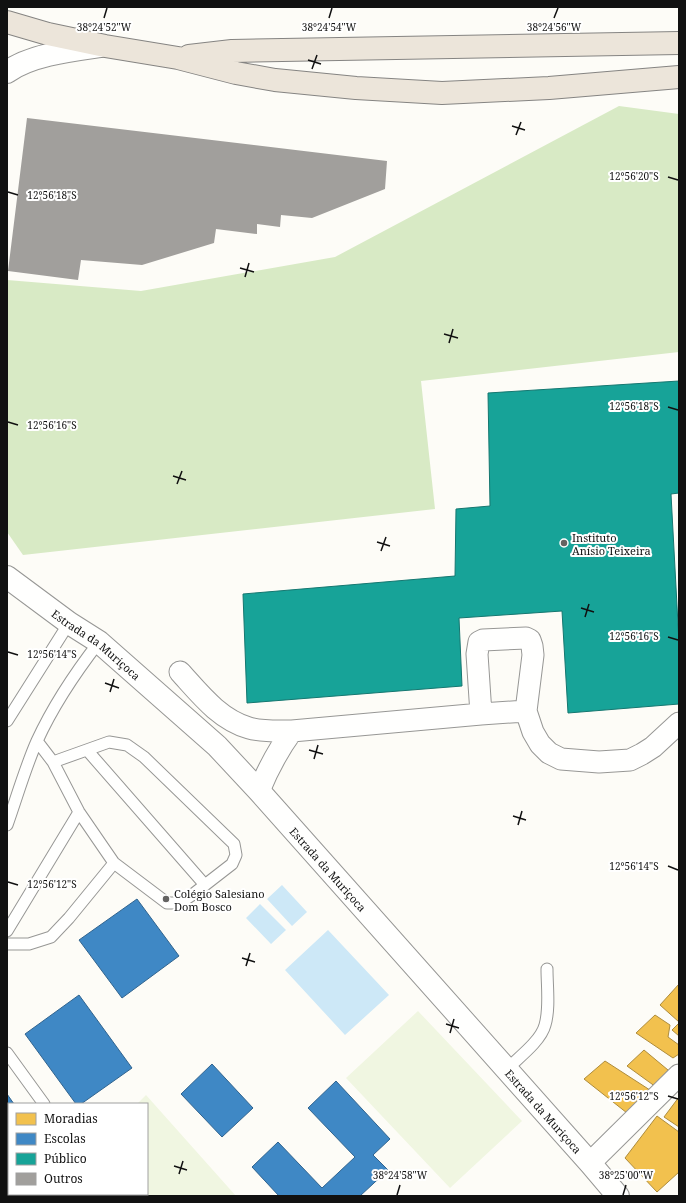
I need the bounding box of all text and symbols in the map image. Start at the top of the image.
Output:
text: 38°24'52"W [77,20,132,34]
text: 38°24'54"W [302,20,357,34]
text: 38°24'56"W [527,20,582,34]
text: 12°56'20"S [609,169,659,183]
text: 12°56'18"S [27,188,77,202]
text: 12°56'18"S [609,399,659,413]
text: 12°56'16"S [27,418,77,432]
place label: Instituto Anísio Teixeira [572,530,651,558]
marker: Instituto Anísio Teixeira [559,538,569,548]
street label: Estrada da Muriçoca [49,606,144,683]
text: 12°56'16"S [609,629,659,643]
text: 12°56'14"S [27,647,77,661]
street label: Estrada da Muriçoca [287,824,370,914]
text: 12°56'14"S [609,859,659,873]
text: 12°56'12"S [27,877,77,891]
place label: Colégio Salesiano Dom Bosco [174,886,265,914]
marker: Colégio Salesiano Dom Bosco [161,894,171,904]
street label: Estrada da Muriçoca [502,1066,585,1156]
text: 12°56'12"S [609,1089,659,1103]
legend [8,1103,148,1195]
text: Moradias [44,1110,98,1127]
text: Escolas [44,1130,86,1147]
text: Público [44,1150,87,1167]
text: 38°24'58"W [373,1168,428,1182]
text: 38°25'00"W [599,1168,654,1182]
text: Outros [44,1170,83,1187]

